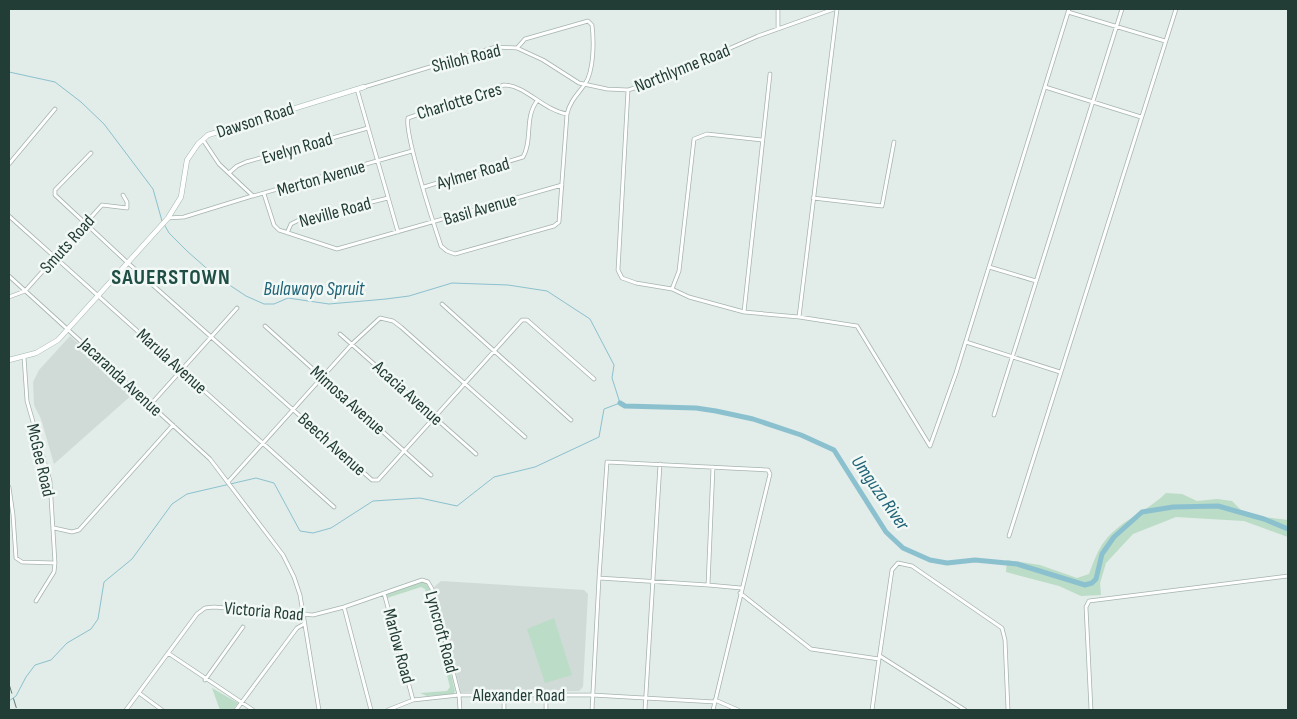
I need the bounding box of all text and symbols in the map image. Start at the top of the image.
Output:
street label: Shiloh Road [430,40,503,77]
street label: Northlynne Road [631,40,733,97]
street label: Charlotte Cres [414,79,504,124]
street label: Dawson Road [214,98,297,143]
street label: Evelyn Road [259,128,335,169]
street label: Aylmer Road [433,153,512,194]
street label: Merton Avenue [275,156,368,201]
street label: Basil Avenue [441,189,519,230]
street label: Neville Road [297,193,373,232]
street label: Smuts Road [36,211,99,278]
district label: SAUERSTOWN [111,264,231,291]
water label: Bulawayo Spruit [264,278,366,301]
street label: Marula Avenue [132,324,211,398]
street label: Jacaranda Avenue [74,333,166,421]
street label: Acacia Avenue [368,356,447,430]
street label: Mimosa Avenue [306,361,389,439]
street label: Beech Avenue [293,408,370,480]
street label: McGee Road [22,422,59,499]
water label: Umguza River [846,451,914,535]
street label: Lyncroft Road [421,589,463,675]
street label: Victoria Road [223,598,305,625]
street label: Marlow Road [378,606,419,686]
street label: Alexander Road [472,685,565,706]

